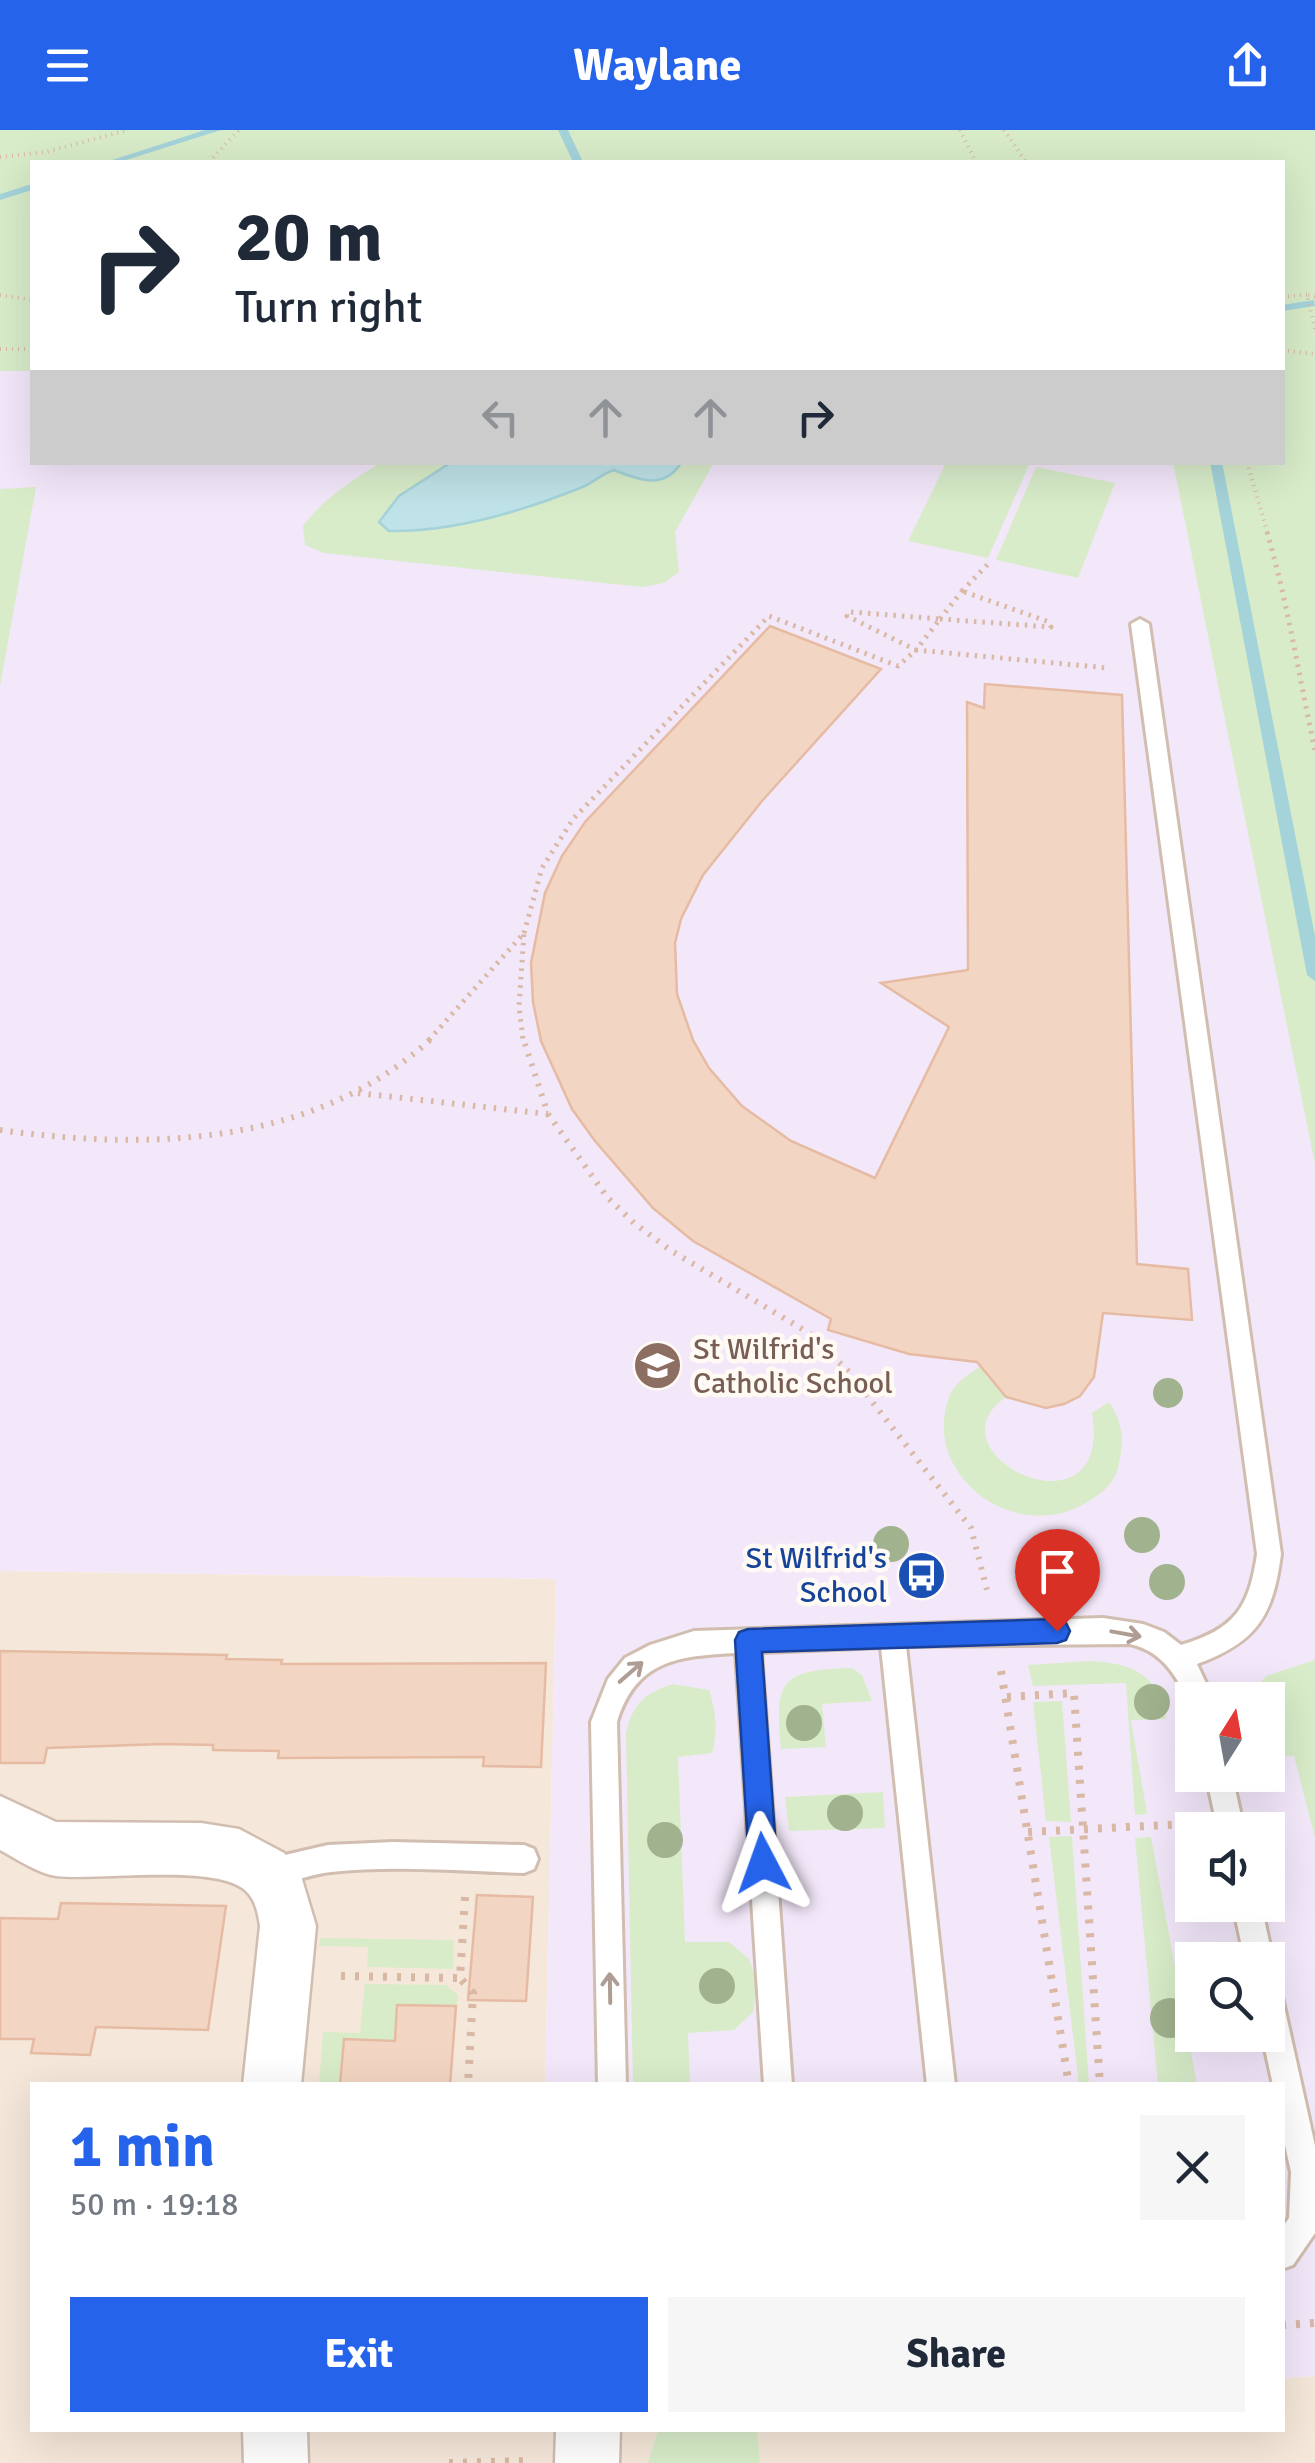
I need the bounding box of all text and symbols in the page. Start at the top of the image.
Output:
icon: menu [40,38,95,93]
text: Waylane [573,38,742,93]
icon: share [1220,38,1275,93]
text: 20 m [235,194,383,280]
icon: right [70,200,200,330]
text: Turn right [235,280,423,335]
icon: left [473,390,528,445]
icon: ahead [578,390,633,445]
icon: ahead [683,390,738,445]
icon: right [788,390,843,445]
place label: St Wilfrid's Catholic School [693,1331,893,1402]
school or university icon: St Wilfrid's Catholic School [632,1340,684,1392]
pin [1015,1529,1100,1632]
place label: St Wilfrid's School [746,1540,887,1611]
icon: arrive [1030,1544,1085,1599]
bus stop icon: St Wilfrid's School [896,1549,948,1601]
one-way arrow [1109,1625,1142,1644]
one-way arrow [618,1660,643,1683]
north arrow [1175,1682,1285,1792]
map controls [1175,1682,1285,2052]
position arrow [711,1811,815,1915]
button: sound [1175,1812,1285,1922]
button: search [1175,1942,1285,2052]
one-way arrow [600,1972,619,2004]
text: 1 min [70,2110,215,2184]
button: close [1140,2115,1245,2220]
text: 50 m · 19:18 [70,2185,239,2224]
button: Exit [70,2297,648,2412]
button: Share [668,2297,1245,2412]

